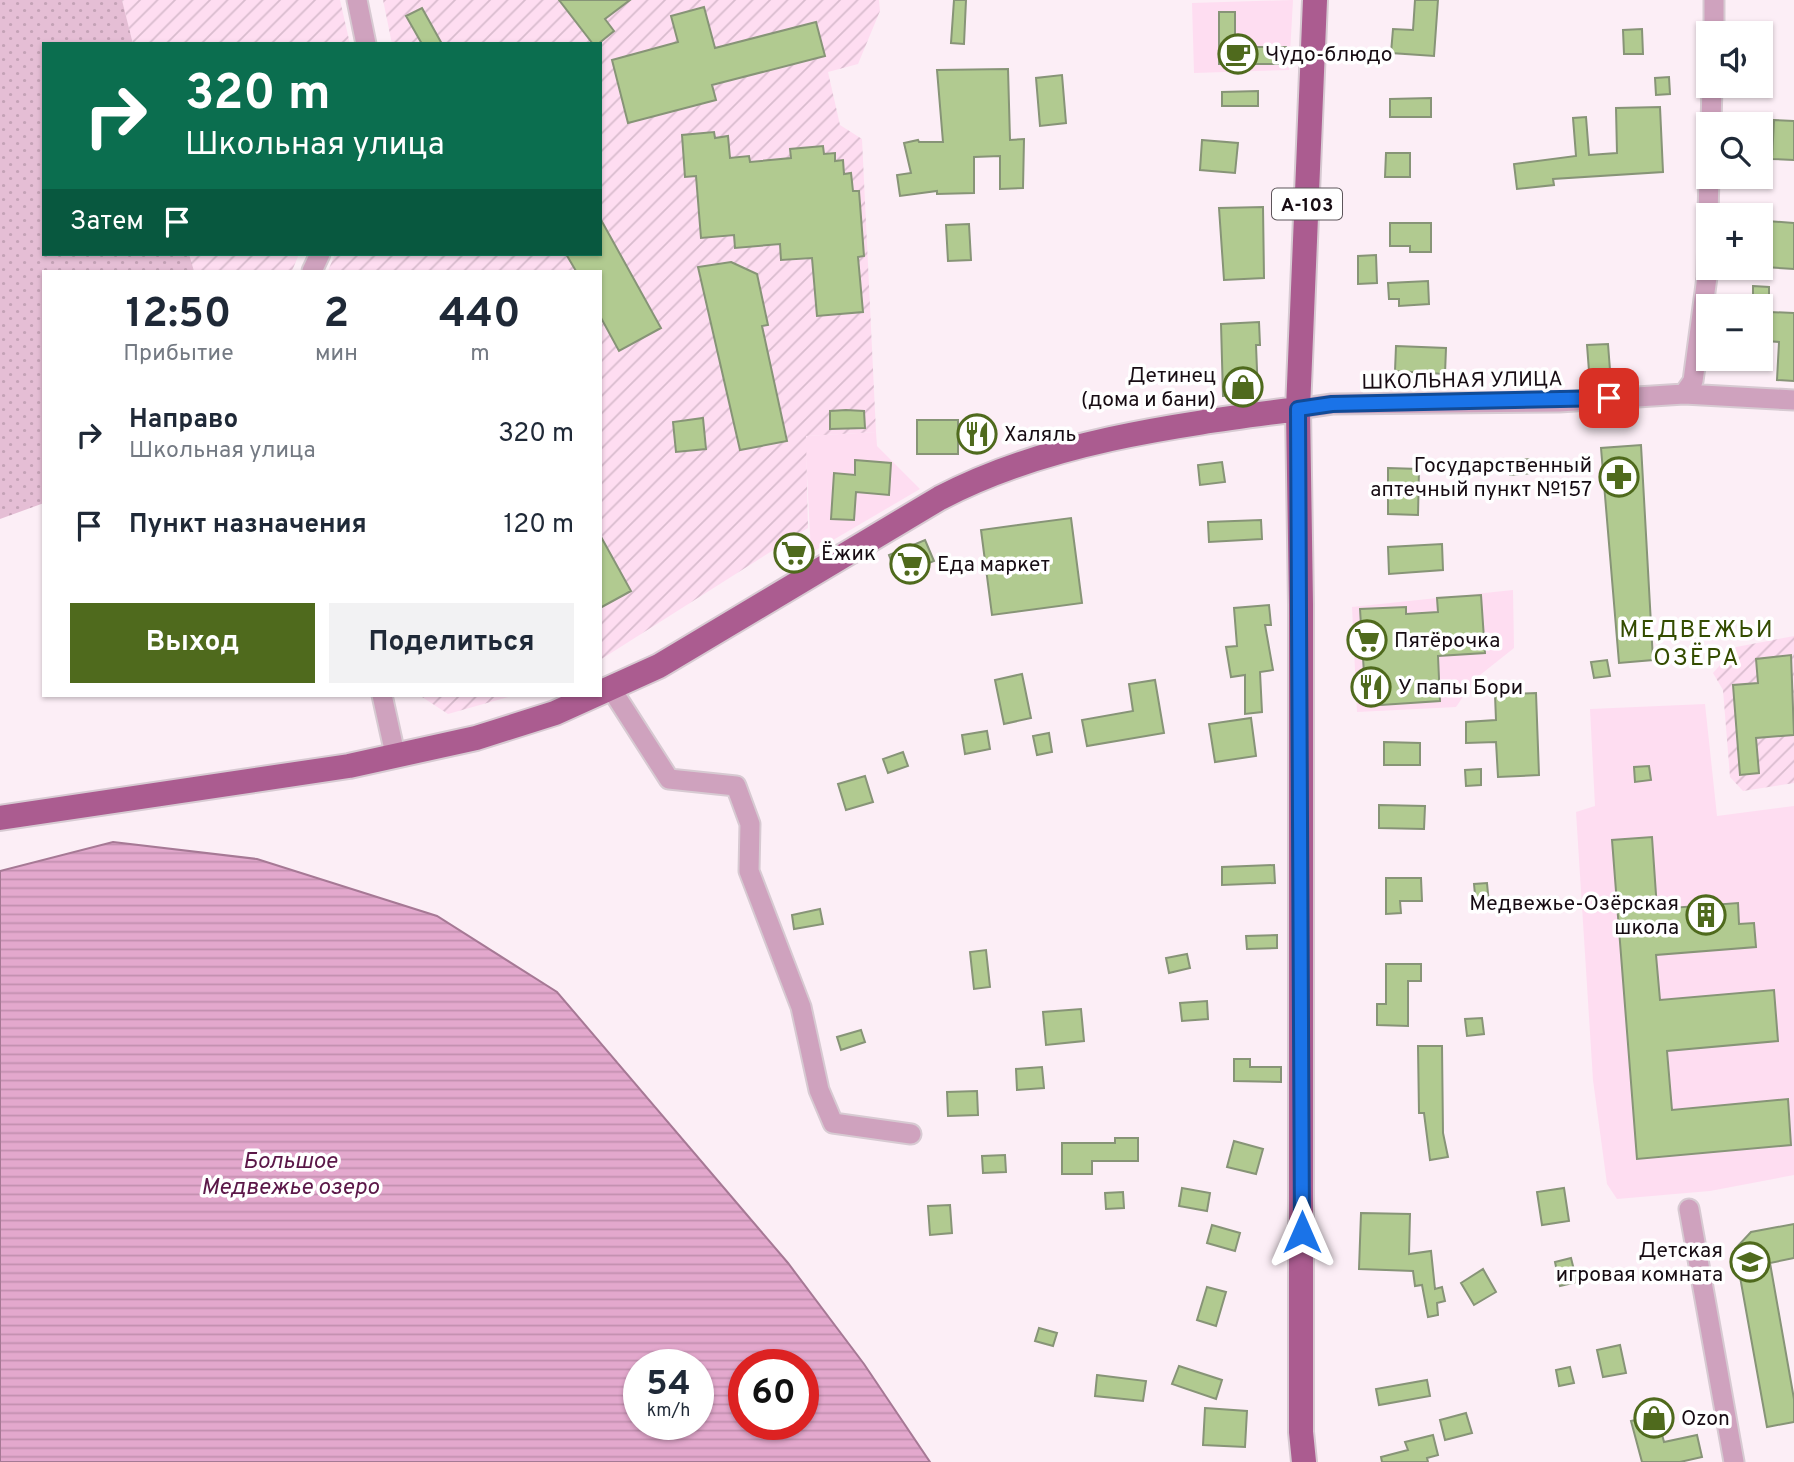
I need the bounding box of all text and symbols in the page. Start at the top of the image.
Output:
map controls [1696,21,1773,371]
button: sound [1696,21,1773,98]
cafe icon: Чудо-блюдо [1217,33,1259,75]
place label: Чудо-блюдо [1265,42,1392,69]
text: 320 m [185,65,331,127]
icon: right [70,70,161,161]
button: search [1696,112,1773,189]
text: Школьная улица [185,126,445,166]
road number: А-103 [1272,188,1342,220]
icon: arrive [158,203,196,241]
button: + [1696,203,1773,280]
text: Затем [70,206,144,239]
text: 12:50 [126,289,231,342]
text: 2 [324,289,349,342]
text: 440 [439,289,521,342]
button: − [1696,294,1773,371]
text: Прибытие [123,340,234,369]
text: мин [315,340,358,369]
text: m [470,340,490,369]
place label: Детинец (дома и бани) [1081,363,1216,414]
shop icon: Детинец (дома и бани) [1222,366,1264,408]
street label: ШКОЛЬНАЯ УЛИЦА [1361,366,1563,397]
pin [1579,368,1639,428]
icon: arrive [1590,379,1628,417]
text: Направо [129,404,238,437]
restaurant icon: Халяль [956,413,998,455]
icon: right [70,416,108,454]
text: 320 m [498,418,574,451]
place label: Халяль [1004,422,1076,449]
text: Школьная улица [129,437,316,466]
place label: Государственный аптечный пункт №157 [1370,453,1592,504]
pharmacy icon: Государственный аптечный пункт №157 [1598,456,1640,498]
icon: arrive [70,507,108,545]
text: Пункт назначения [129,509,367,542]
text: 120 m [504,509,574,542]
supermarket icon: Ёжик [773,532,815,574]
place label: Ёжик [821,541,876,568]
supermarket icon: Еда маркет [889,543,931,585]
place label: Еда маркет [937,552,1050,579]
button: Выход [70,603,315,683]
button: Поделиться [329,603,574,683]
district label: МЕДВЕЖЬИ ОЗЁРА [1619,616,1775,674]
supermarket icon: Пятёрочка [1346,619,1388,661]
place label: Пятёрочка [1394,628,1500,655]
restaurant icon: У папы Бори [1350,666,1392,708]
place label: У папы Бори [1398,675,1523,702]
place label: Медвежье-Озёрская школа [1469,891,1679,942]
building icon: Медвежье-Озёрская школа [1685,894,1727,936]
water label: Большое Медвежье озеро [201,1148,380,1203]
position arrow [1265,1195,1339,1269]
place label: Детская игровая комната [1556,1238,1723,1289]
school or university icon: Детская игровая комната [1729,1241,1771,1283]
speed limit sign: 60 [728,1349,819,1440]
text: 54 [646,1363,691,1407]
shop icon: Ozon [1633,1397,1675,1439]
text: km/h [647,1400,690,1423]
place label: Ozon [1681,1406,1730,1433]

